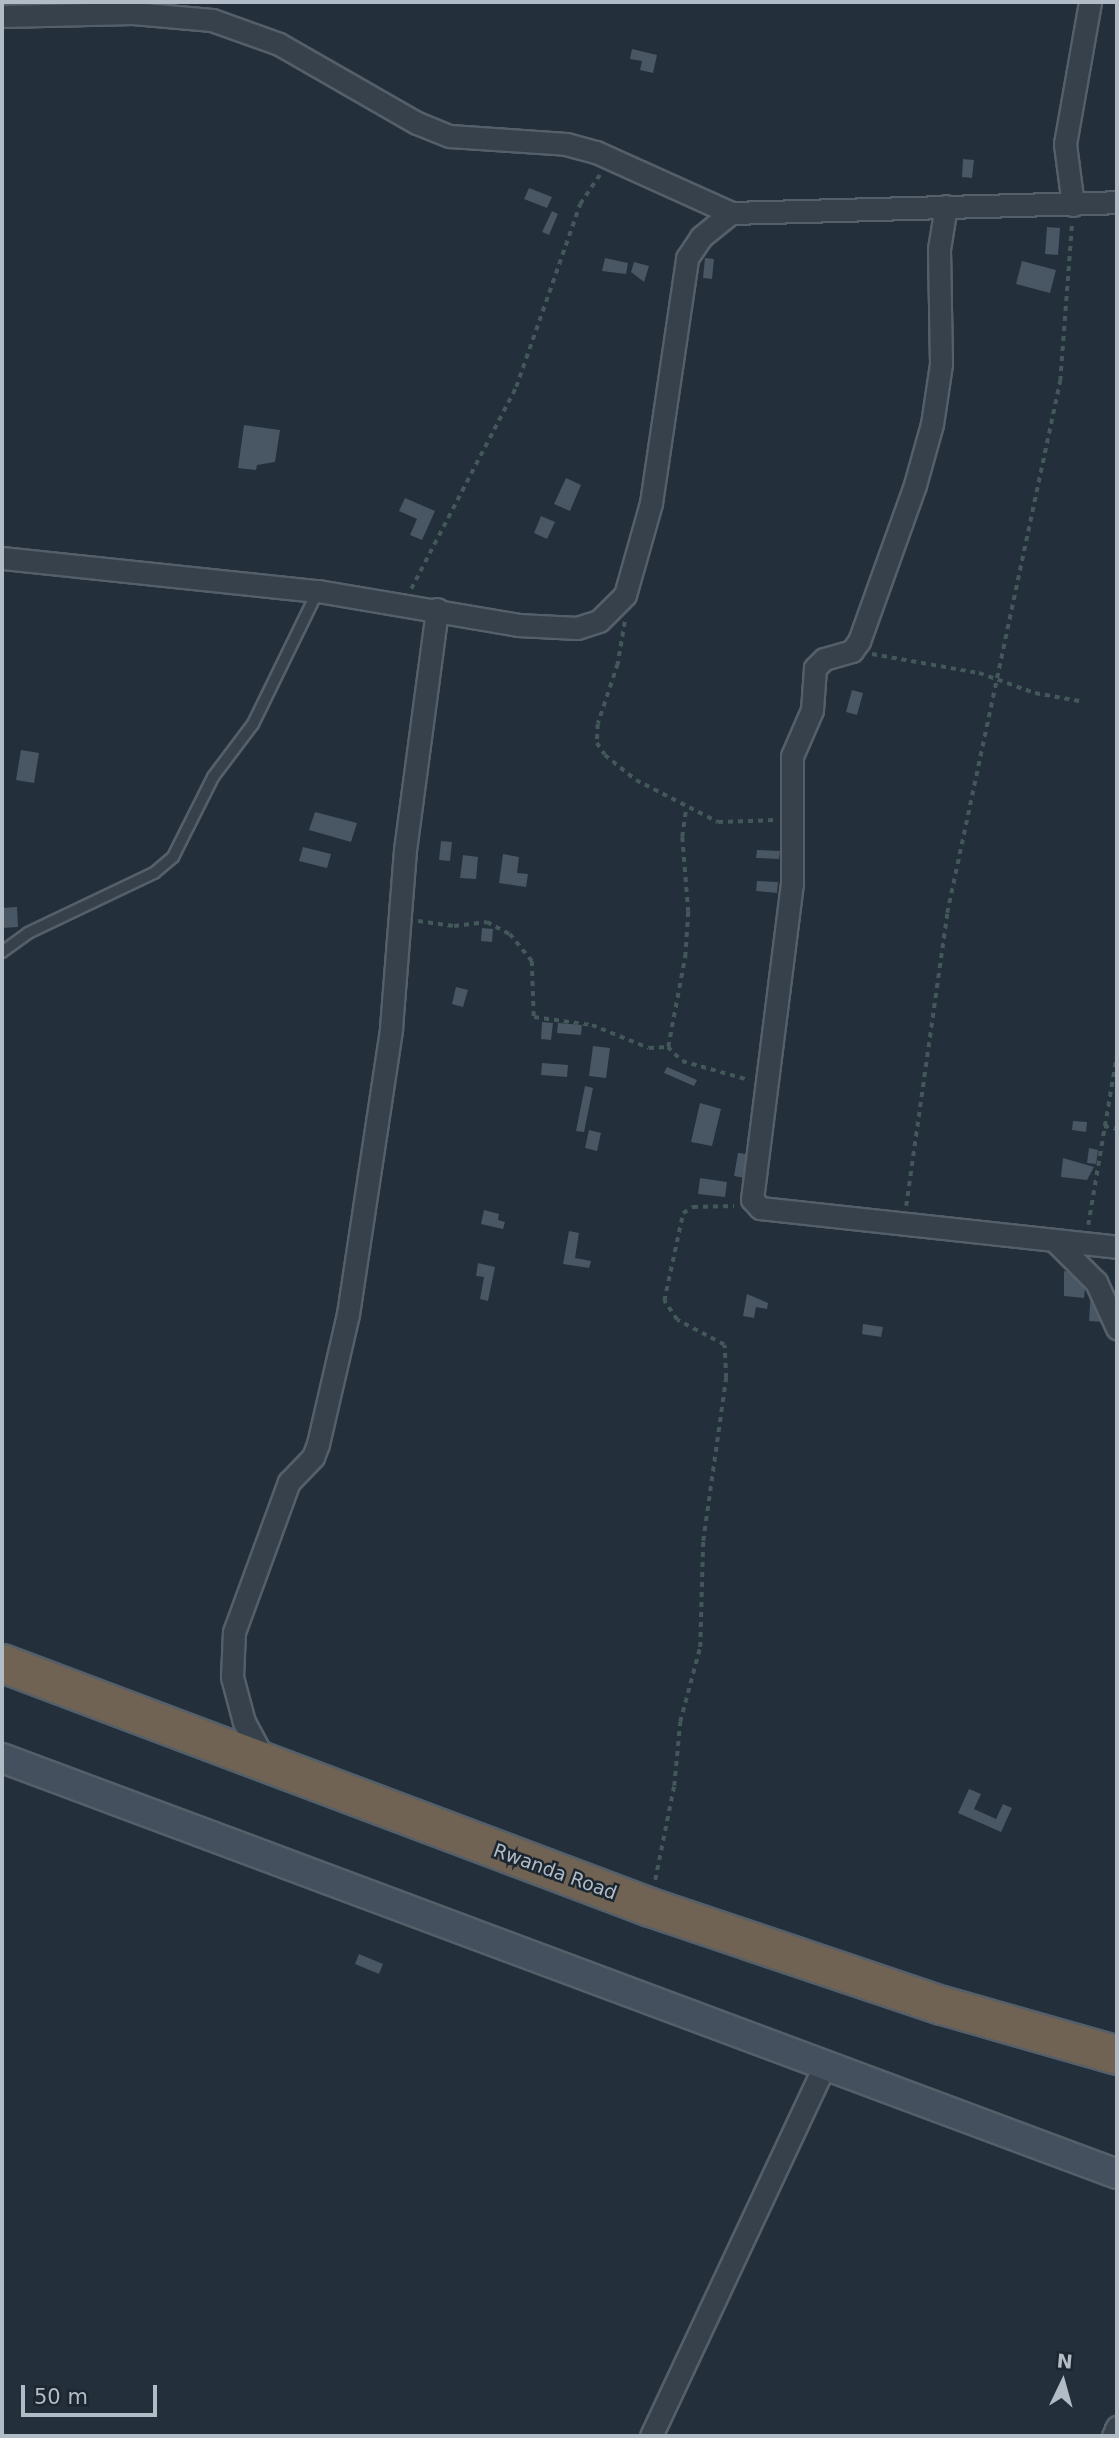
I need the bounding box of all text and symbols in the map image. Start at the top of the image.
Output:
street label: Rwanda Road [490,1839,620,1905]
north arrow [1028,2347,1098,2417]
text: N [1056,2349,1074,2373]
scale bar [24,2372,161,2416]
text: 50 m [34,2385,88,2409]

